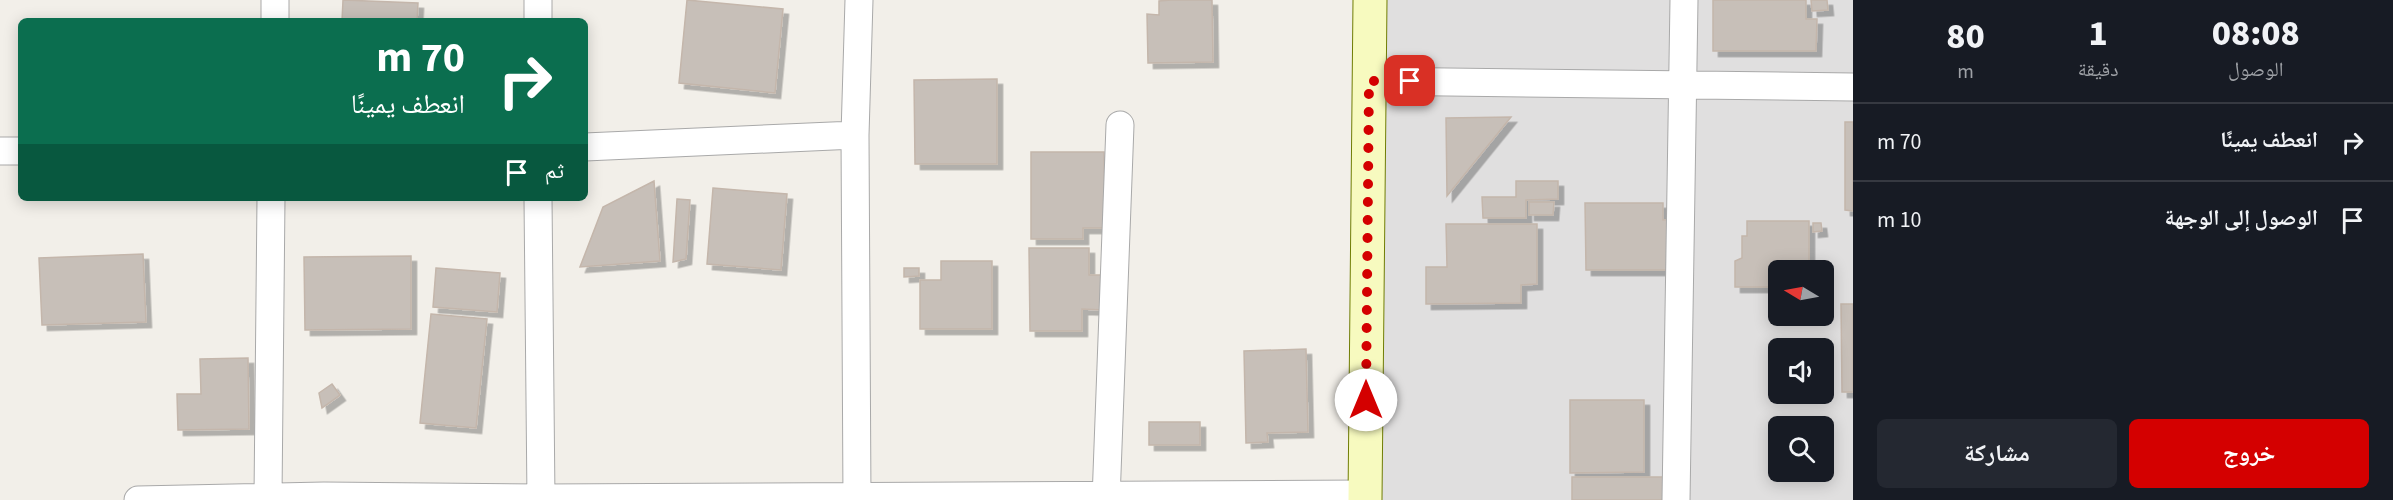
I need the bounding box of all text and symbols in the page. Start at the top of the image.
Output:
text: 1 [2089,8,2108,59]
text: 08:08 [2212,8,2300,59]
text: 80 [1946,11,1985,62]
text: 70 m [376,28,465,88]
icon: right [486,42,564,120]
pin [1384,55,1435,106]
text: دقيقة [2078,56,2119,84]
text: الوصول [2228,56,2283,84]
text: m [1957,58,1974,86]
icon: arrive [1393,64,1426,97]
text: انعطف يمينًا [351,85,465,124]
text: انعطف يمينًا [2220,124,2318,156]
text: 70 m [1877,126,1922,158]
icon: right [2336,126,2369,159]
text: ثم [545,155,564,187]
icon: arrive [500,156,533,189]
text: الوصول إلى الوجهة [2165,202,2318,234]
text: 10 m [1877,204,1922,236]
icon: arrive [2336,204,2369,237]
north arrow [1768,260,1834,326]
map controls [1768,260,1834,482]
button: sound [1768,338,1834,404]
position arrow [1334,368,1398,432]
button: search [1768,416,1834,482]
button: مشاركة [1877,419,2117,488]
button: خروج [2129,419,2369,488]

